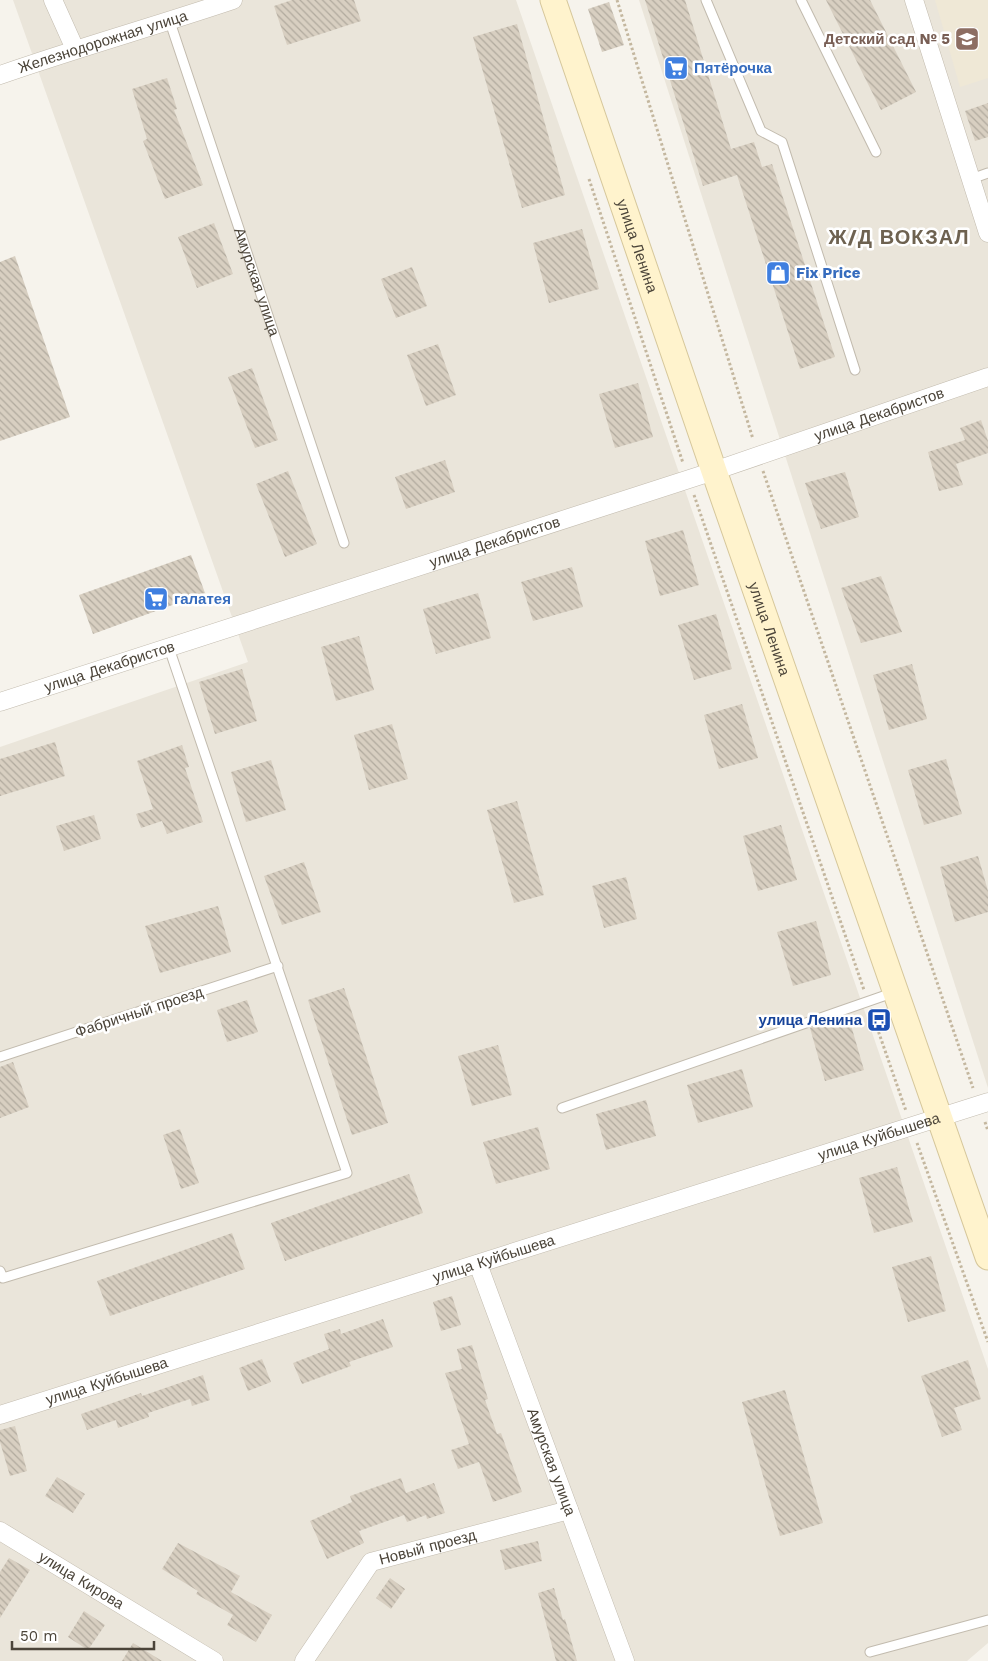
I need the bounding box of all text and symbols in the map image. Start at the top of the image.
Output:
street label: Железнодорожная улица [16,6,190,77]
school or university icon: Детский сад № 5 [954,26,980,52]
place label: Детский сад № 5 [824,30,950,48]
supermarket icon: Пятёрочка [663,55,689,81]
place label: Пятёрочка [694,59,772,77]
street label: улица Ленина [613,197,662,296]
street label: Амурская улица [230,225,284,339]
district label: Ж/Д ВОКЗАЛ [827,225,970,249]
shop icon: Fix Price [765,260,791,286]
place label: Fix Price [796,264,861,282]
street label: улица Декабристов [812,384,946,445]
street label: улица Декабристов [427,512,562,571]
street label: улица Ленина [744,580,794,679]
supermarket icon: галатея [143,586,169,612]
place label: галатея [174,590,231,608]
street label: улица Декабристов [42,637,177,696]
street label: Фабричный проезд [73,983,206,1041]
bus stop icon: улица Ленина [866,1007,892,1033]
place label: улица Ленина [759,1011,863,1029]
street label: улица Куйбышева [816,1109,943,1164]
street label: улица Куйбышева [431,1231,558,1286]
street label: улица Куйбышева [44,1353,171,1409]
street label: Амурская улица [523,1406,580,1519]
street label: Новый проезд [377,1526,478,1569]
street label: улица Кирова [35,1548,128,1613]
scale bar [12,1618,155,1650]
text: 50 m [20,1627,57,1645]

